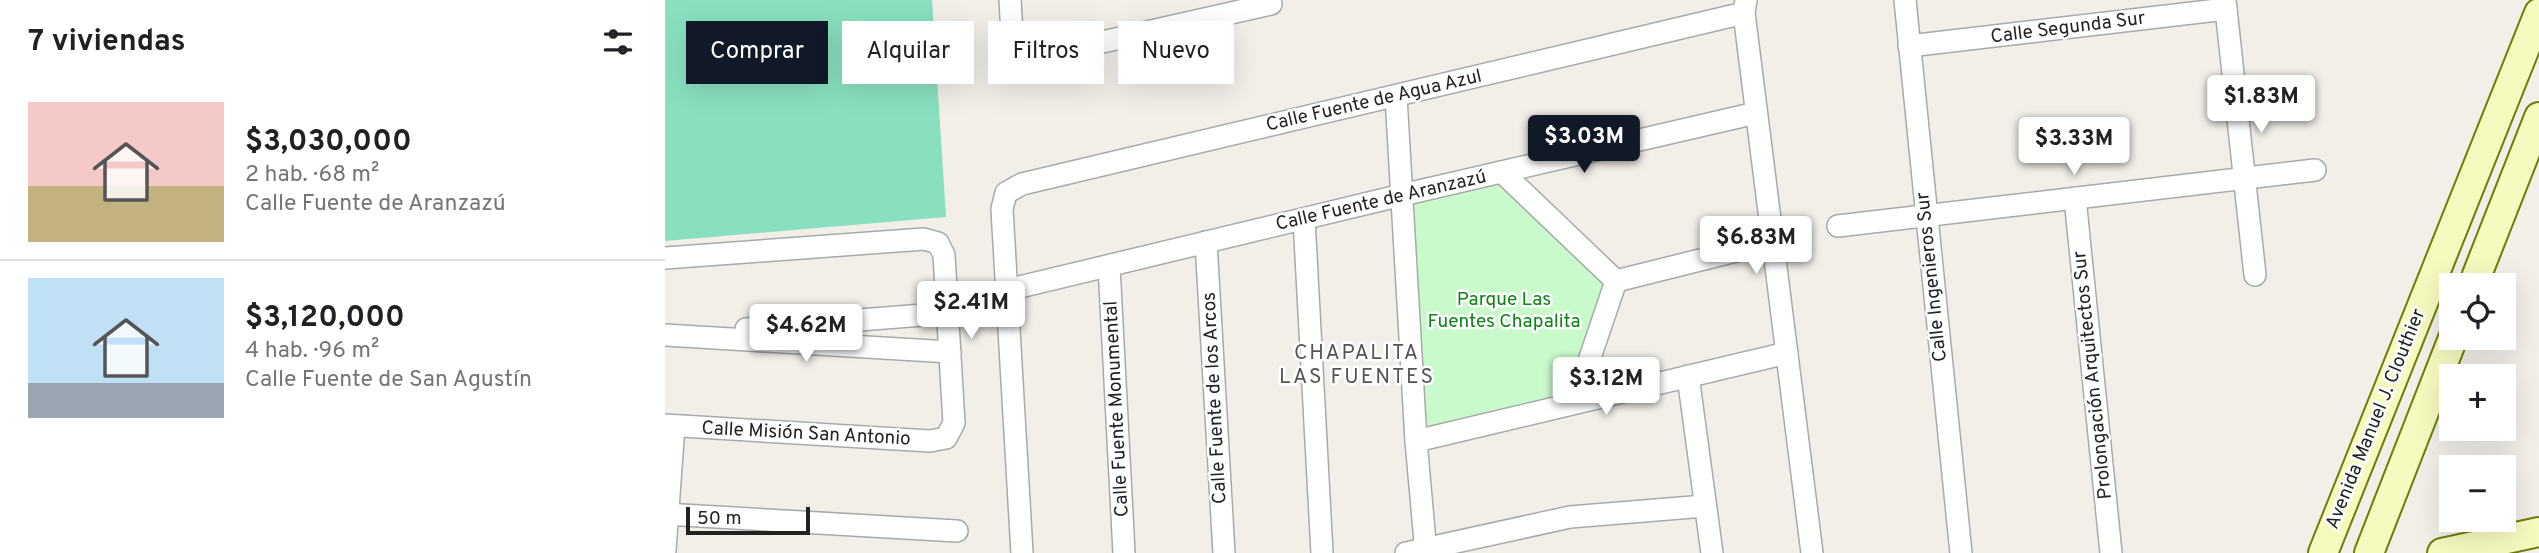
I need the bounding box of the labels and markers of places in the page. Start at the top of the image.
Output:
pin: $1.83M [2204,76,2318,135]
pin: $3.03M [1527,116,1641,175]
pin: $3.33M [2017,118,2131,177]
pin: $6.83M [1699,216,1813,276]
pin: $2.41M [914,282,1028,341]
pin: $4.62M [749,304,863,364]
pin: $3.12M [1549,358,1663,417]

